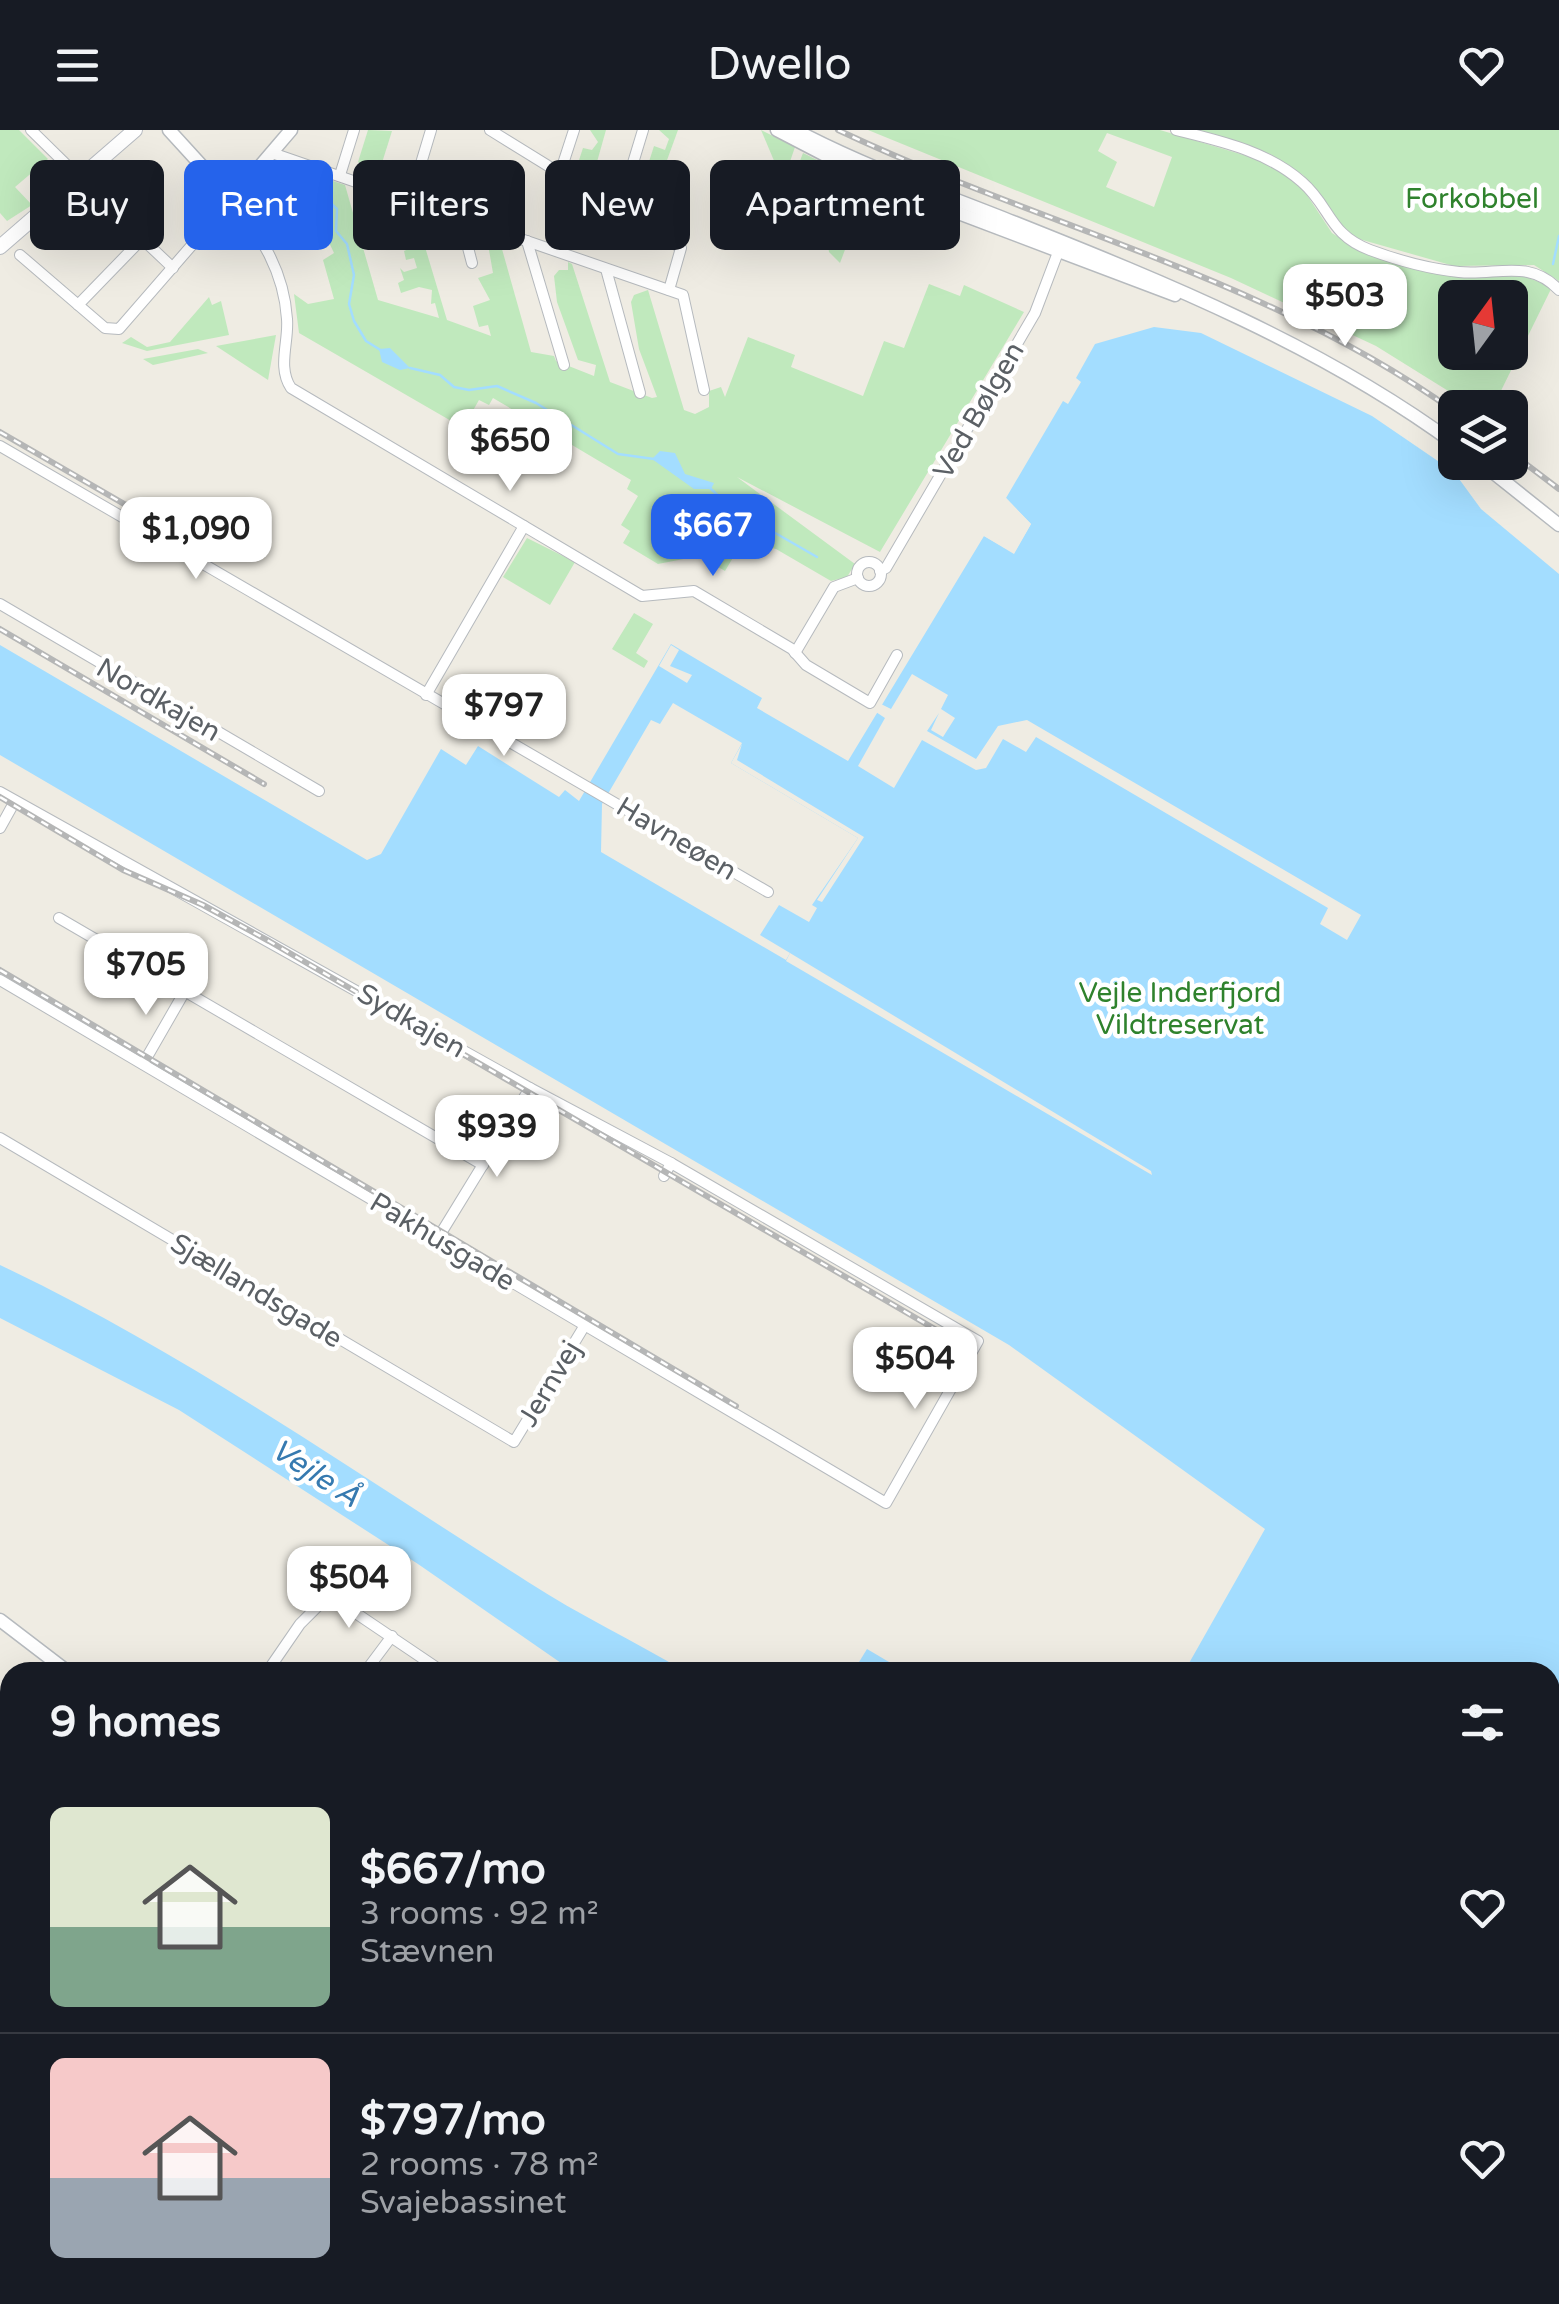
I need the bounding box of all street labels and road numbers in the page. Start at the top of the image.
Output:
street label: Ved Bølgen [926,336,1032,485]
street label: Nordkajen [90,651,227,749]
street label: Havneøen [610,790,743,888]
street label: Sydkajen [351,976,472,1065]
street label: Pakhusgade [364,1185,521,1299]
street label: Sjællandsgade [164,1226,349,1355]
street label: Jernvej [511,1334,589,1433]

